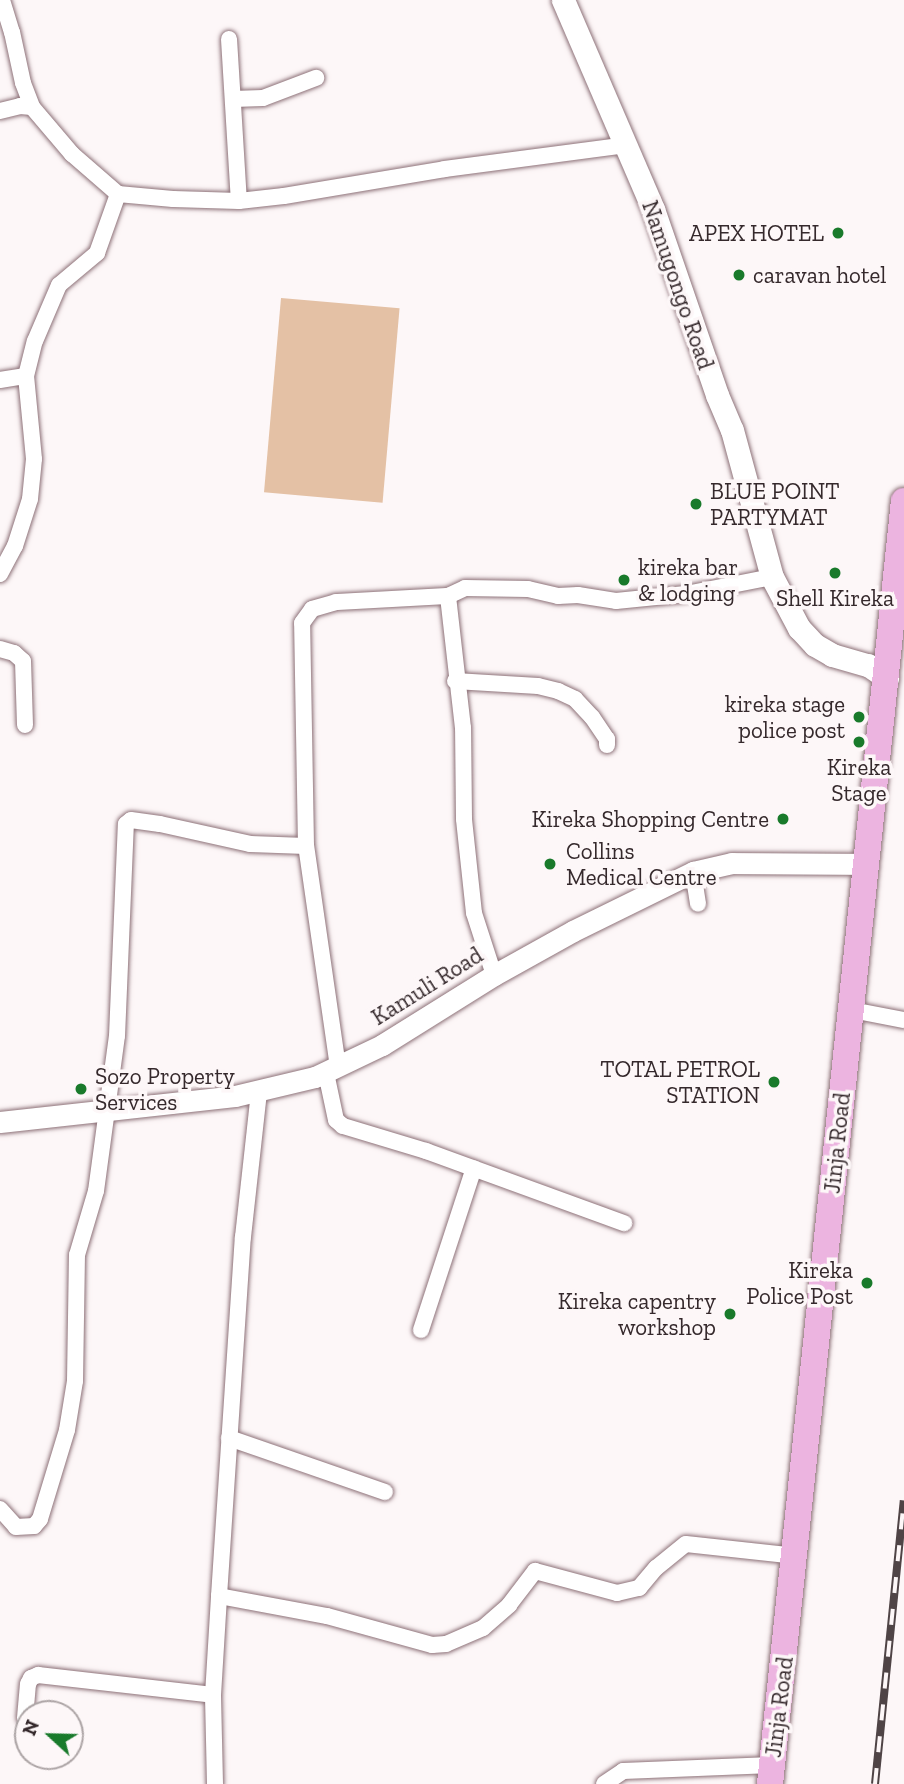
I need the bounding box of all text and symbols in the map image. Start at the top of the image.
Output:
street label: Namugongo Road [636,197,720,373]
place label: APEX HOTEL [689,219,824,247]
marker: APEX HOTEL [830,225,846,241]
place label: caravan hotel [753,261,886,289]
marker: caravan hotel [731,267,747,283]
place label: BLUE POINT PARTYMAT [710,477,840,531]
marker: BLUE POINT PARTYMAT [688,496,704,512]
place label: kireka bar & lodging [638,553,738,607]
marker: Shell Kireka [827,565,843,581]
marker: kireka bar & lodging [616,572,632,588]
place label: Shell Kireka [776,584,894,612]
place label: kireka stage police post [725,690,845,744]
marker: kireka stage police post [851,709,867,725]
marker: Kireka Stage [851,734,867,750]
place label: Kireka Stage [827,753,891,807]
place label: Kireka Shopping Centre [532,805,769,833]
marker: Kireka Shopping Centre [775,811,791,827]
place label: Collins Medical Centre [566,837,717,891]
marker: Collins Medical Centre [540,854,560,874]
street label: Kamuli Road [366,941,488,1031]
place label: TOTAL PETROL STATION [600,1055,760,1109]
place label: Sozo Property Services [95,1062,235,1116]
marker: TOTAL PETROL STATION [766,1074,782,1090]
marker: Sozo Property Services [73,1081,89,1097]
street label: Jinja Road [818,1091,856,1195]
place label: Kireka Police Post [746,1256,853,1310]
marker: Kireka Police Post [859,1275,875,1291]
place label: Kireka capentry workshop [558,1287,716,1341]
marker: Kireka capentry workshop [722,1306,738,1322]
street label: Jinja Road [759,1655,799,1759]
north arrow [14,1700,84,1770]
text: N [18,1717,44,1739]

